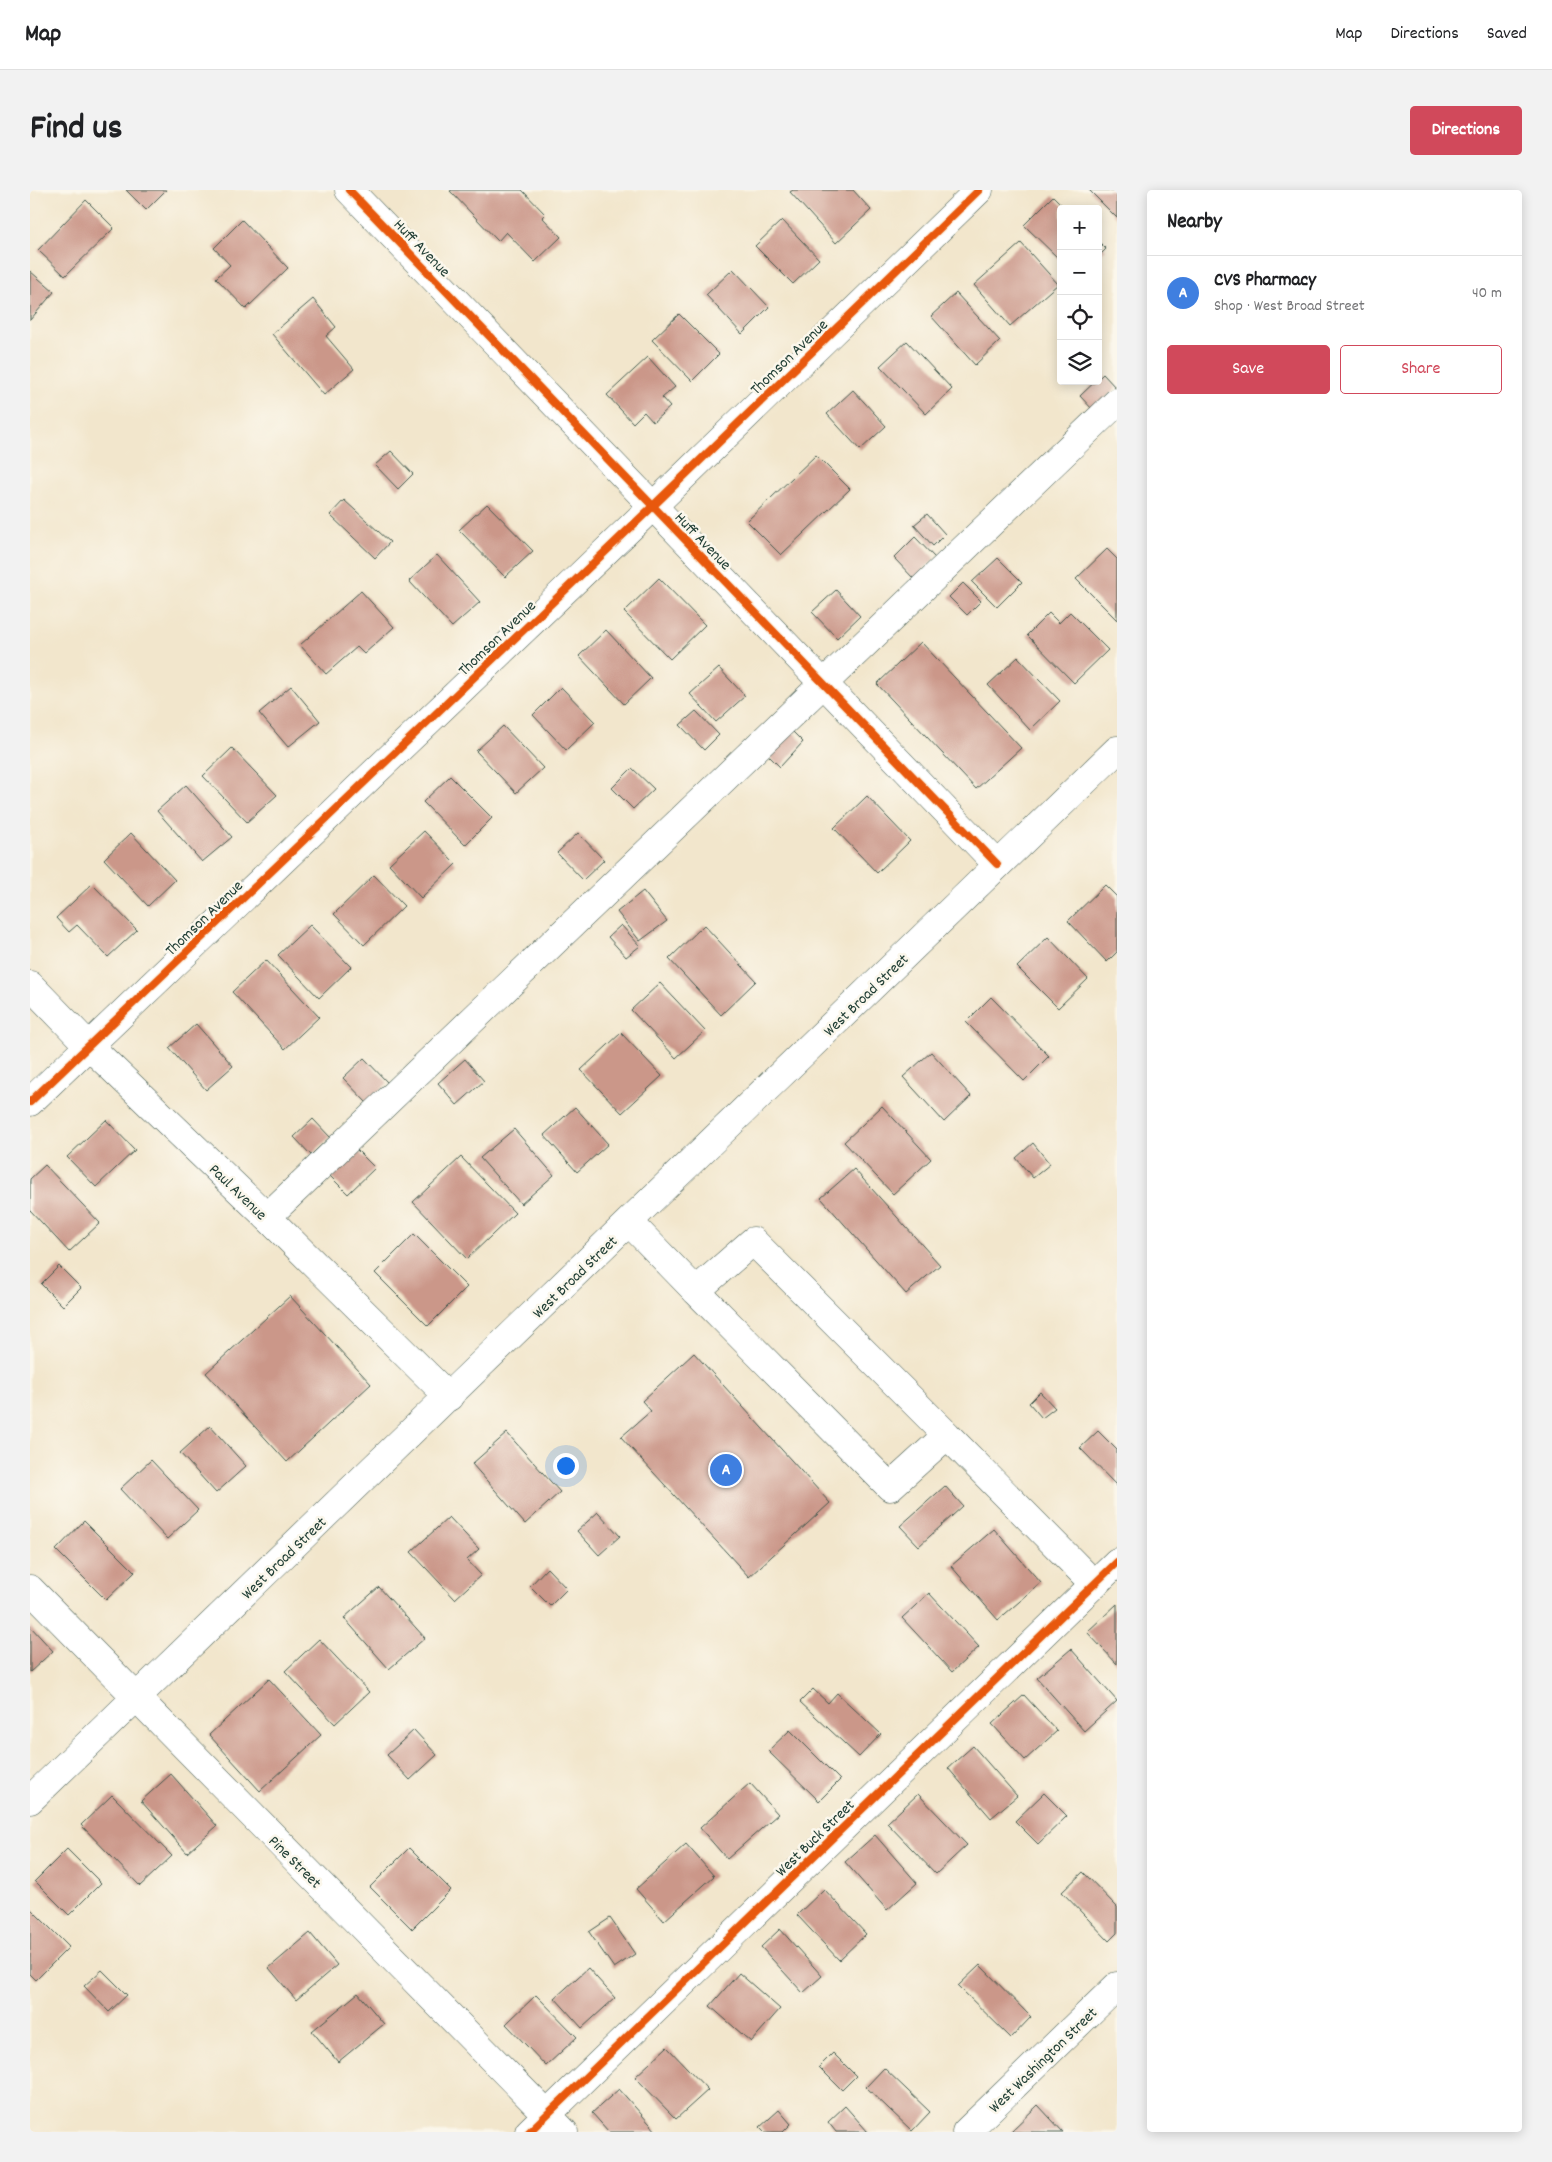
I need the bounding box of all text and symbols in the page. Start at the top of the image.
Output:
text: Map [25,18,61,52]
text: Map [1335,22,1362,47]
text: Directions [1390,22,1459,47]
text: Saved [1487,22,1527,47]
text: Find us [30,105,122,155]
button: Directions [1410,106,1522,155]
map controls [1057,205,1102,385]
button: + [1057,205,1102,250]
text: Nearby [1167,208,1222,238]
street label: Huff Avenue [387,214,455,283]
button: − [1057,250,1102,295]
text: CVS Pharmacy [1214,268,1316,295]
text: A [1179,282,1187,305]
text: 40 m [1472,282,1502,305]
button: locate [1057,295,1102,340]
text: Shop · West Broad Street [1214,295,1365,318]
street label: Thomson Avenue [746,315,834,401]
button: layers [1057,340,1102,385]
button: Save [1167,345,1330,394]
button: Share [1340,345,1502,394]
street label: Huff Avenue [668,507,736,576]
street label: Thomson Avenue [454,596,542,682]
street label: Thomson Avenue [161,876,249,962]
street label: West Broad Street [819,949,915,1043]
street label: Paul Avenue [203,1159,271,1226]
street label: West Broad Street [528,1231,624,1325]
pin: A [710,1451,742,1489]
your location [553,1453,579,1479]
street label: West Broad Street [237,1512,333,1606]
street label: West Buck Street [771,1795,861,1883]
street label: Pine Street [262,1831,326,1895]
street label: West Washington Street [984,2003,1103,2119]

